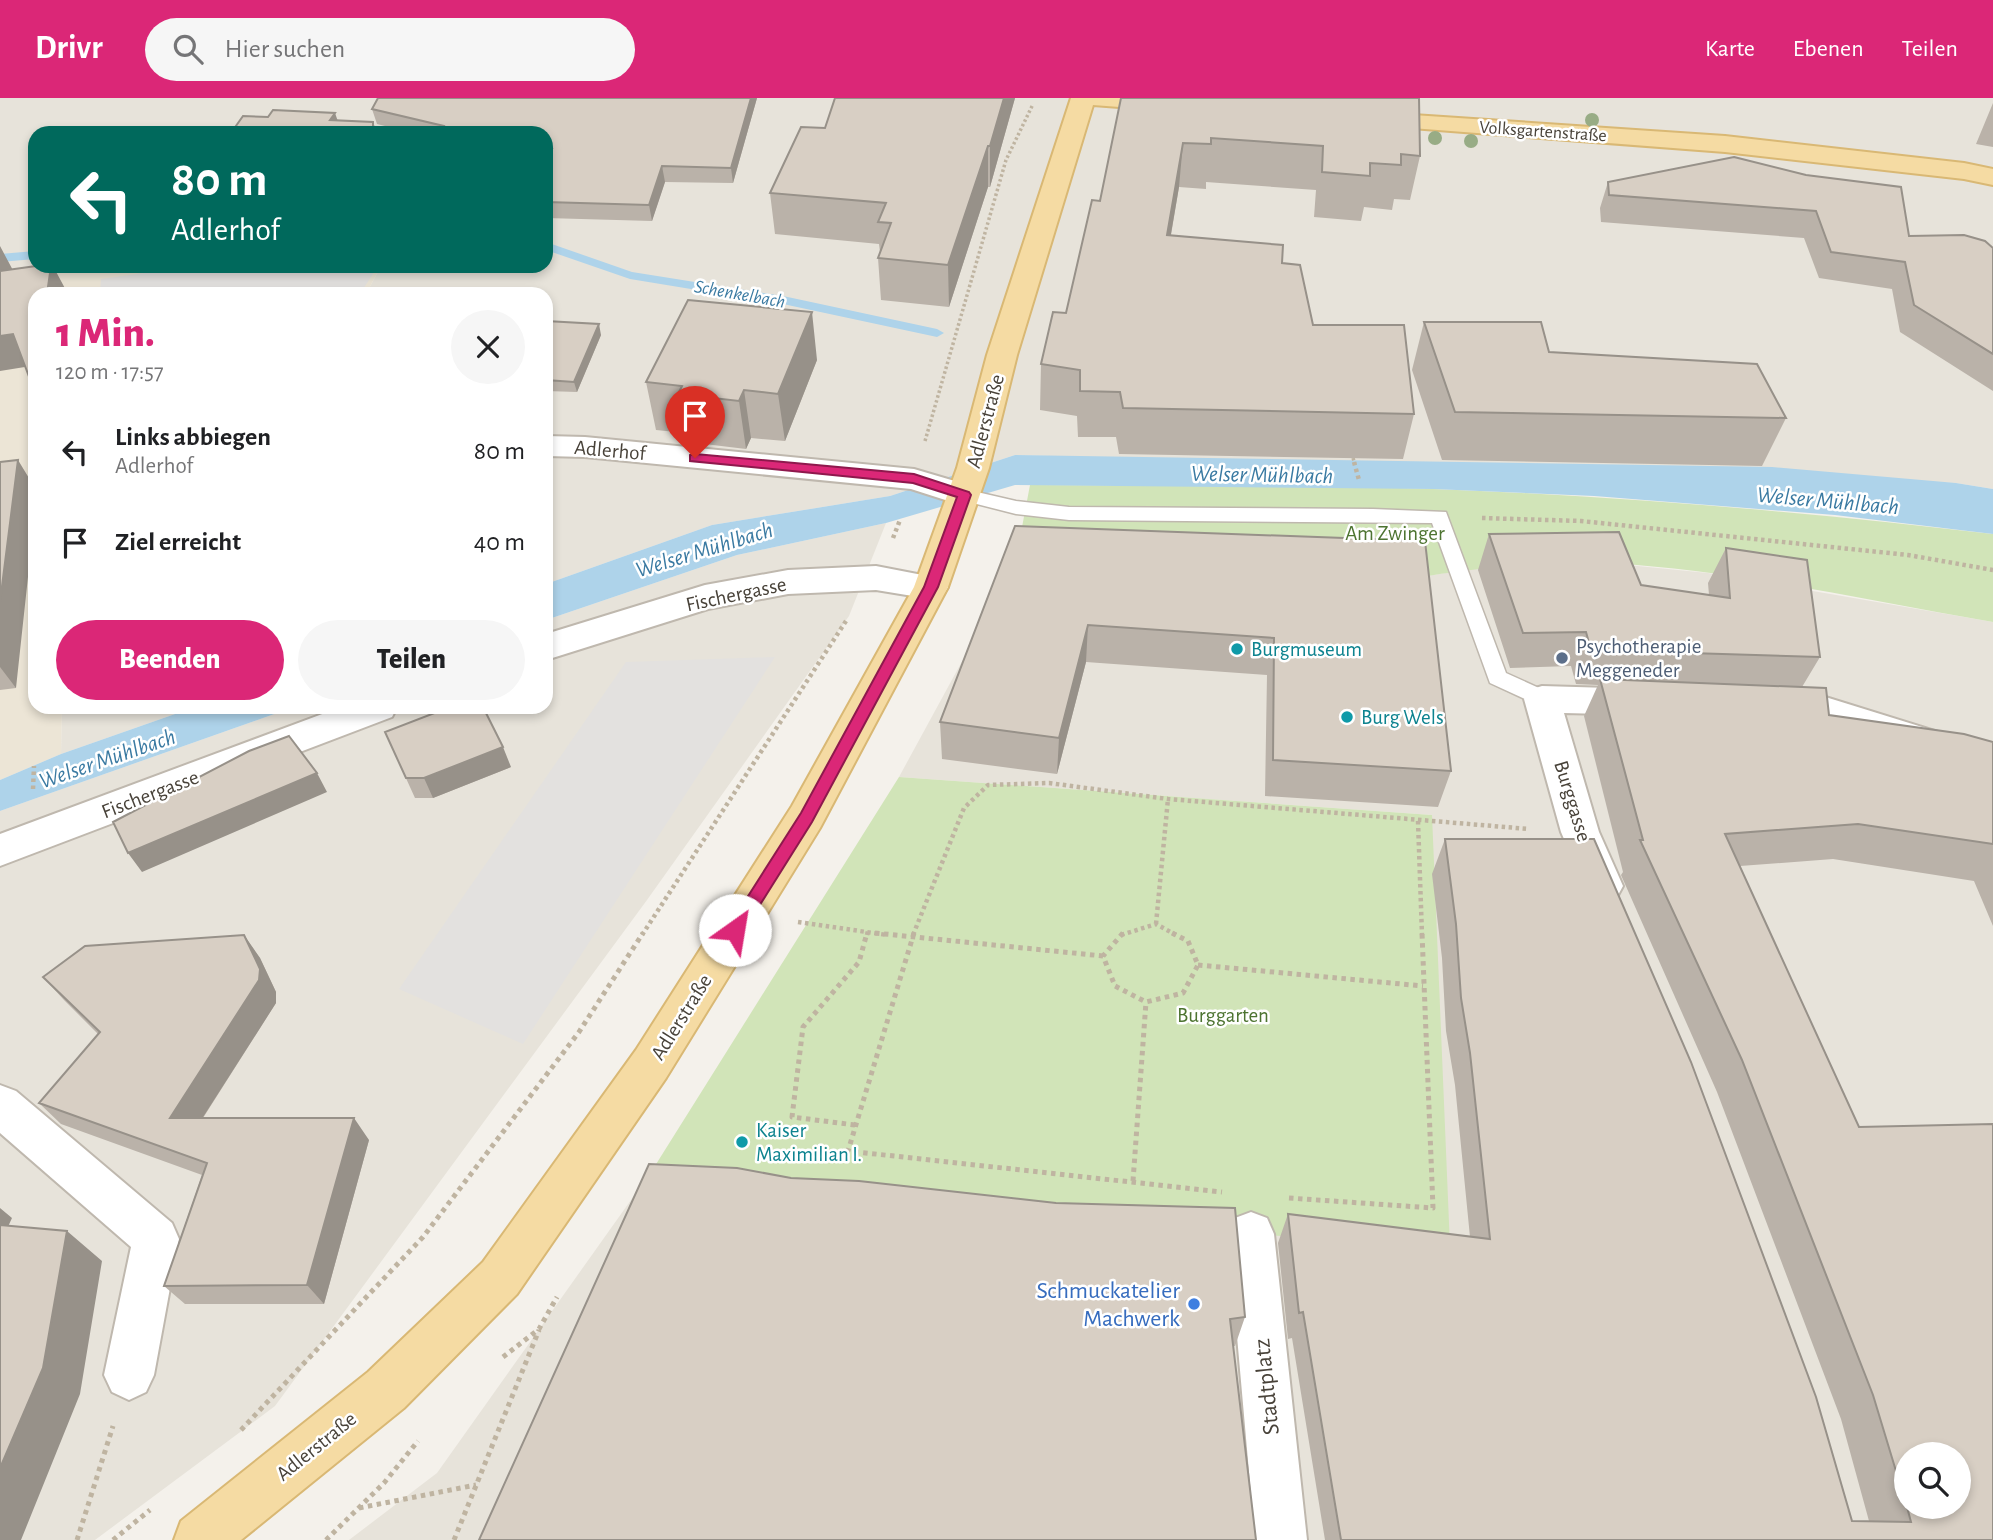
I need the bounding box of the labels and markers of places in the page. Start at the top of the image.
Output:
pin [665,386,725,458]
place label: Psychotherapie Meggeneder [1576,636,1701,681]
place label: Burgmuseum [1251,639,1362,660]
marker: Burgmuseum [1229,641,1245,657]
marker: Psychotherapie Meggeneder [1554,650,1570,666]
place label: Burg Wels [1361,707,1444,728]
marker: Burg Wels [1339,709,1355,725]
place label: Kaiser Maximilian I. [756,1120,862,1165]
marker: Kaiser Maximilian I. [734,1134,750,1150]
place label: Schmuckatelier Machwerk [1037,1279,1180,1331]
marker: Schmuckatelier Machwerk [1186,1296,1202,1312]

